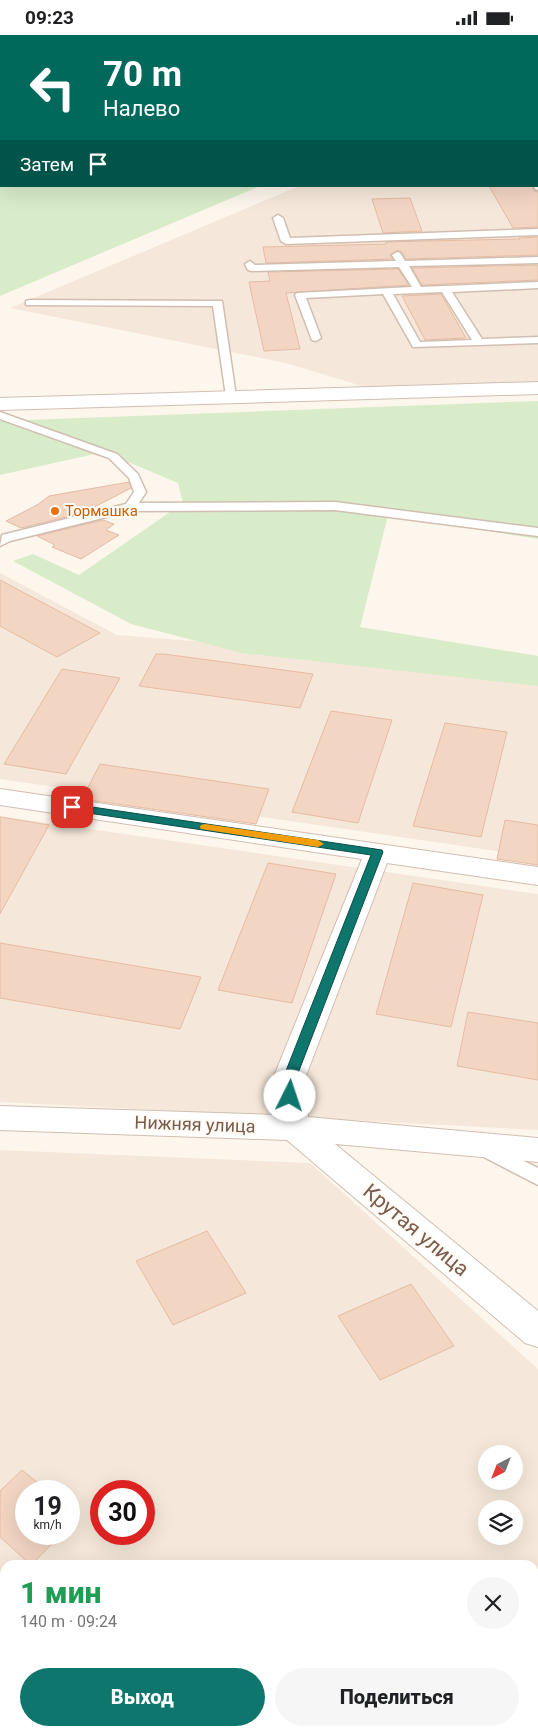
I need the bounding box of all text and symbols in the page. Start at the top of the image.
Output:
text: 09:23 [25,6,74,29]
text: 70 m [103,54,182,95]
icon: left [20,55,85,120]
text: Налево [103,96,180,121]
icon: arrive [84,150,112,178]
text: Затем [20,153,74,176]
place label: Тормашка [65,502,138,520]
marker: Тормашка [49,505,61,517]
pin [51,786,93,828]
icon: arrive [58,793,86,821]
position arrow [263,1069,315,1121]
street label: Нижняя улица [134,1111,256,1137]
street label: Крутая улица [358,1179,474,1281]
north arrow [478,1445,522,1490]
map controls [478,1445,523,1545]
speed limit sign: 30 [90,1480,155,1545]
text: 19 [33,1492,62,1521]
button: layers [478,1500,523,1545]
text: km/h [33,1518,62,1532]
text: 1 мин [20,1575,101,1610]
button: close [467,1577,519,1629]
text: 140 m · 09:24 [20,1612,117,1631]
button: Выход [20,1668,265,1726]
button: Поделиться [275,1668,519,1726]

